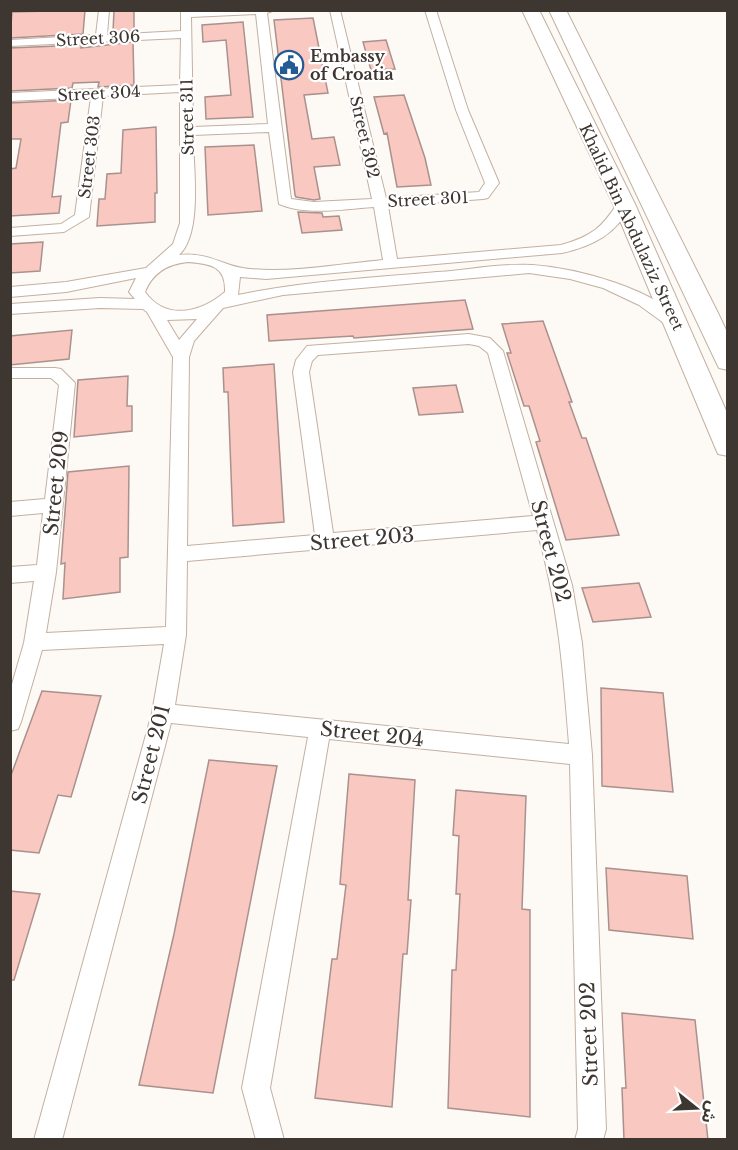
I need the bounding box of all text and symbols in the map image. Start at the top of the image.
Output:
street label: Street 306 [55,26,141,50]
place label: Embassy of Croatia [310,46,394,84]
public building icon: Embassy of Croatia [273,49,305,81]
street label: Street 311 [176,78,198,156]
street label: Street 304 [57,81,141,105]
street label: Street 302 [346,94,384,180]
street label: Street 303 [74,114,104,200]
street label: Khalid Bin Abdulaziz Street [575,121,689,333]
street label: Street 301 [387,187,469,211]
street label: Street 209 [39,429,73,537]
street label: Street 202 [526,497,576,605]
street label: Street 203 [309,522,415,556]
street label: Street 201 [127,702,175,806]
street label: Street 204 [319,717,425,751]
street label: Street 202 [575,981,603,1087]
north arrow [666,1078,726,1138]
text: ش [697,1099,723,1126]

